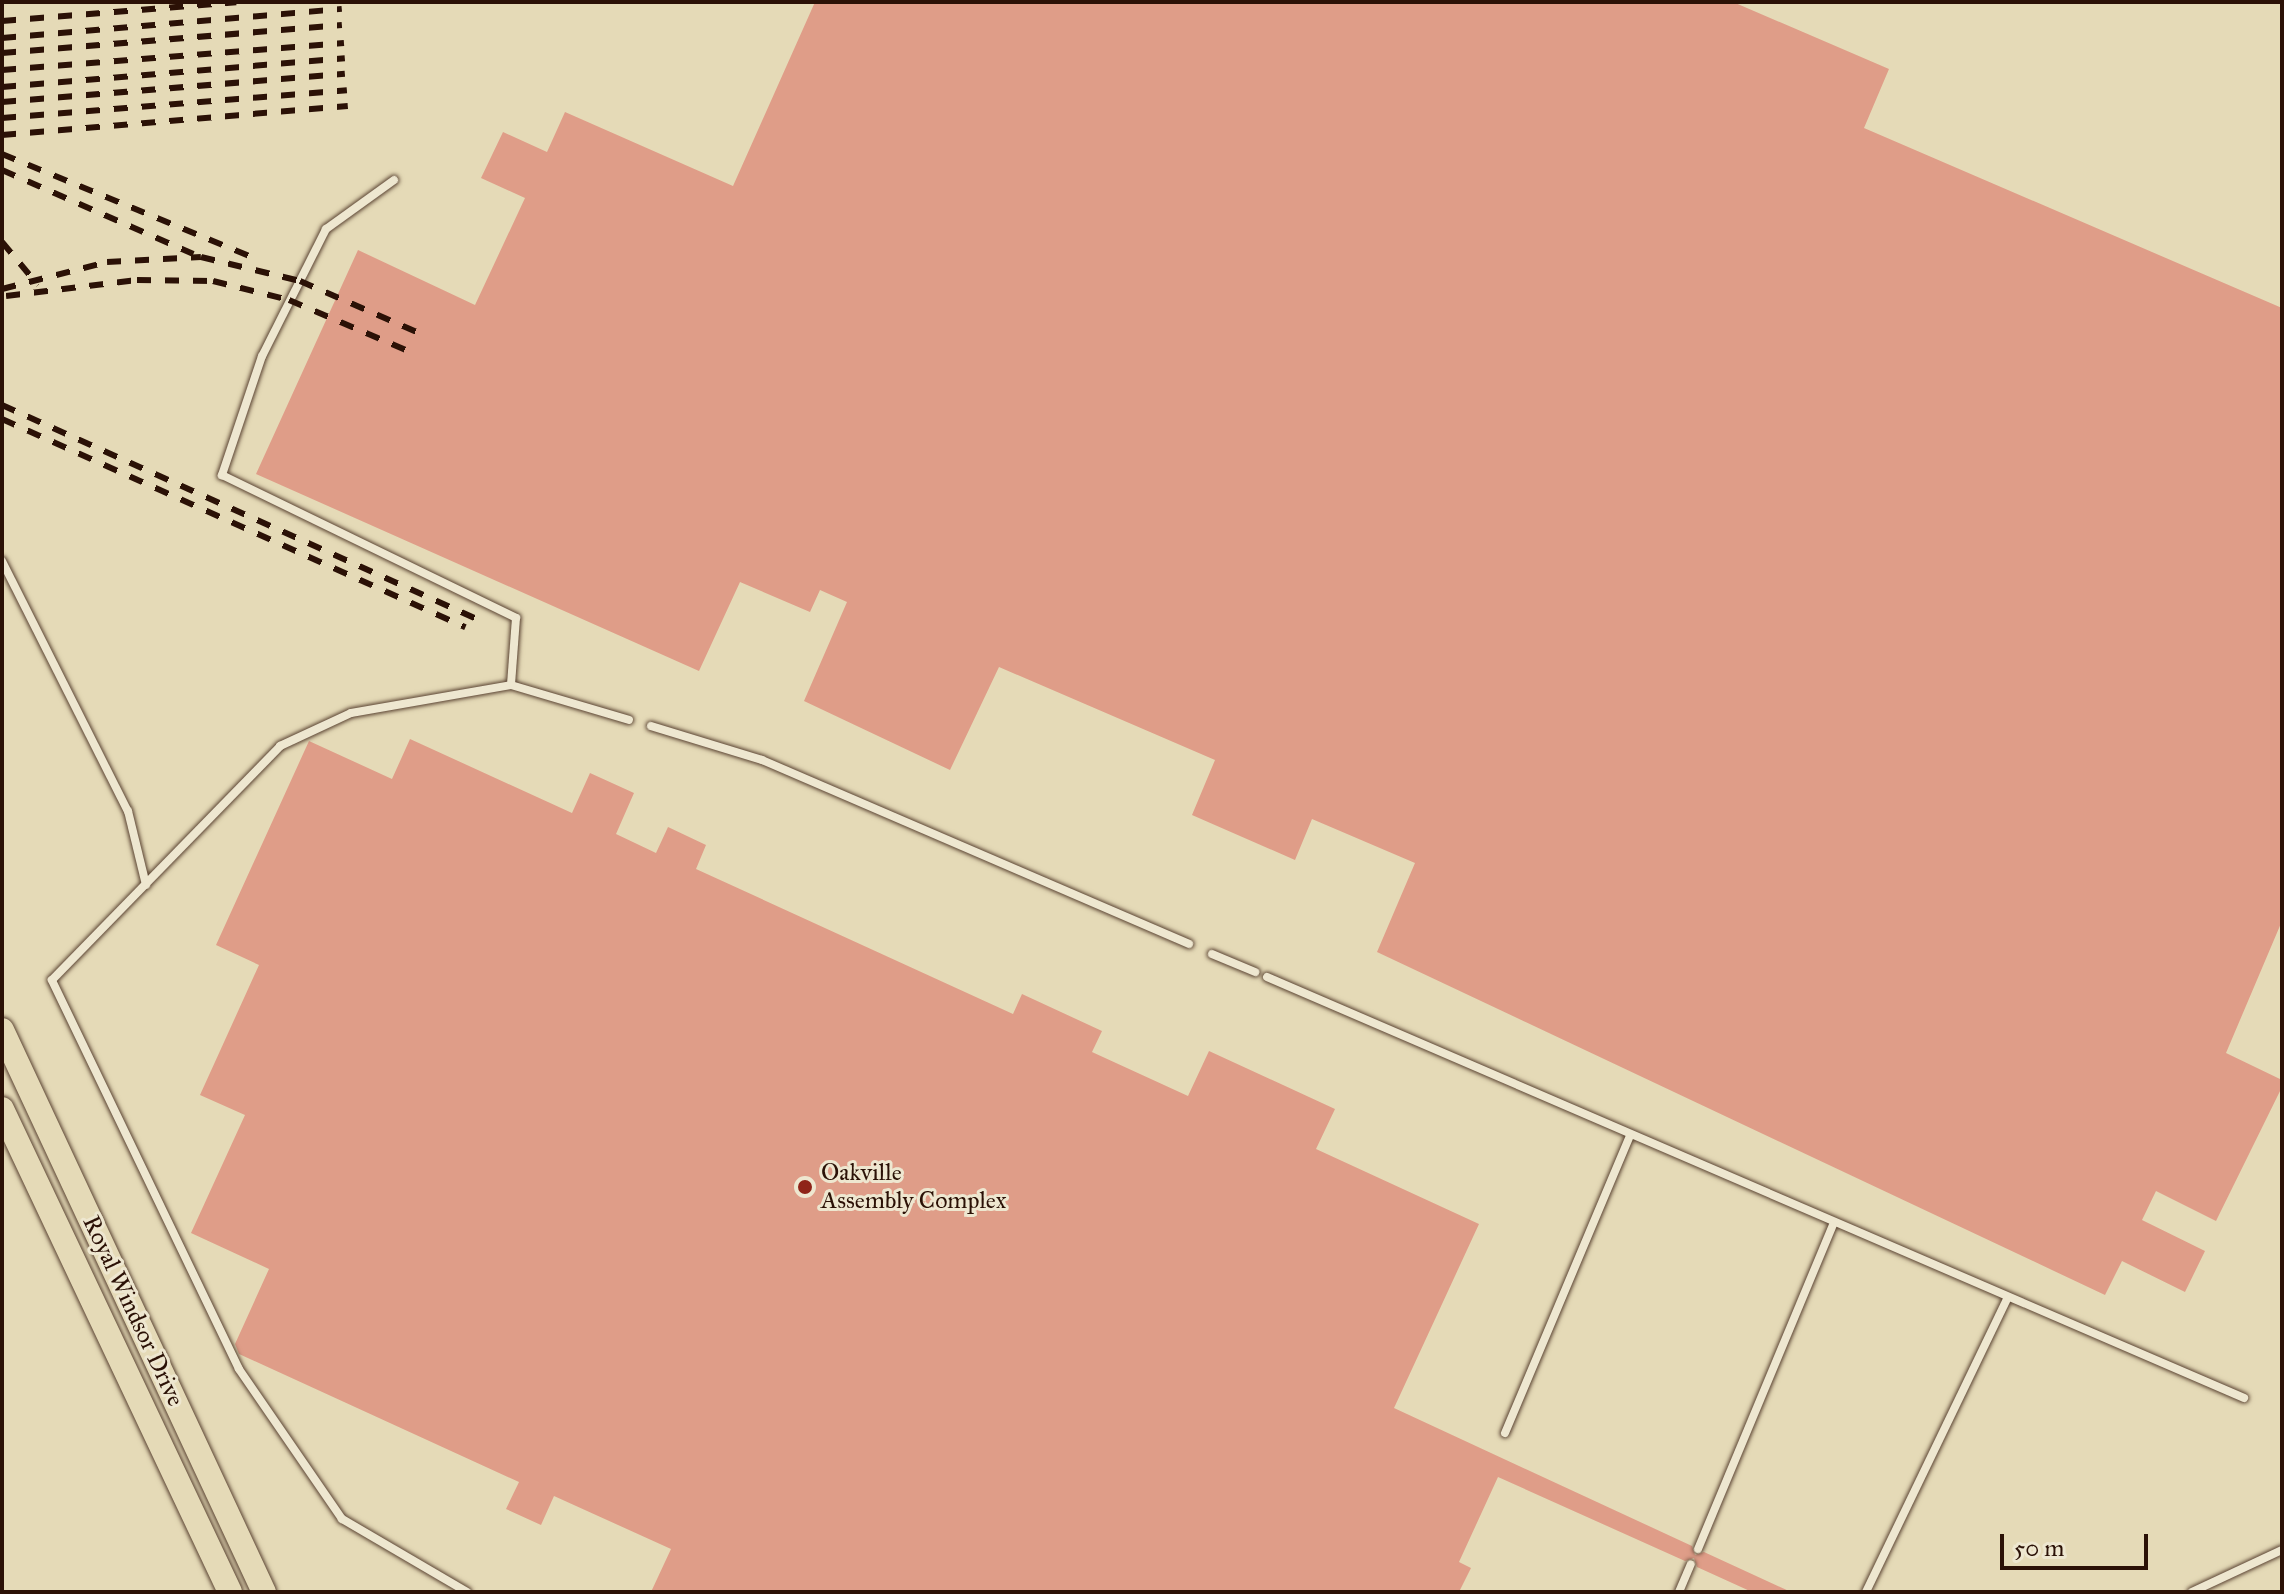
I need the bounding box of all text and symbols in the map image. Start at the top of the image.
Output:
place label: Oakville Assembly Complex [821,1159,1006,1215]
marker: Oakville Assembly Complex [796,1178,814,1196]
street label: Royal Windsor Drive [76,1211,190,1411]
scale bar [2004,1518,2152,1568]
text: 50 m [2014,1533,2064,1563]

